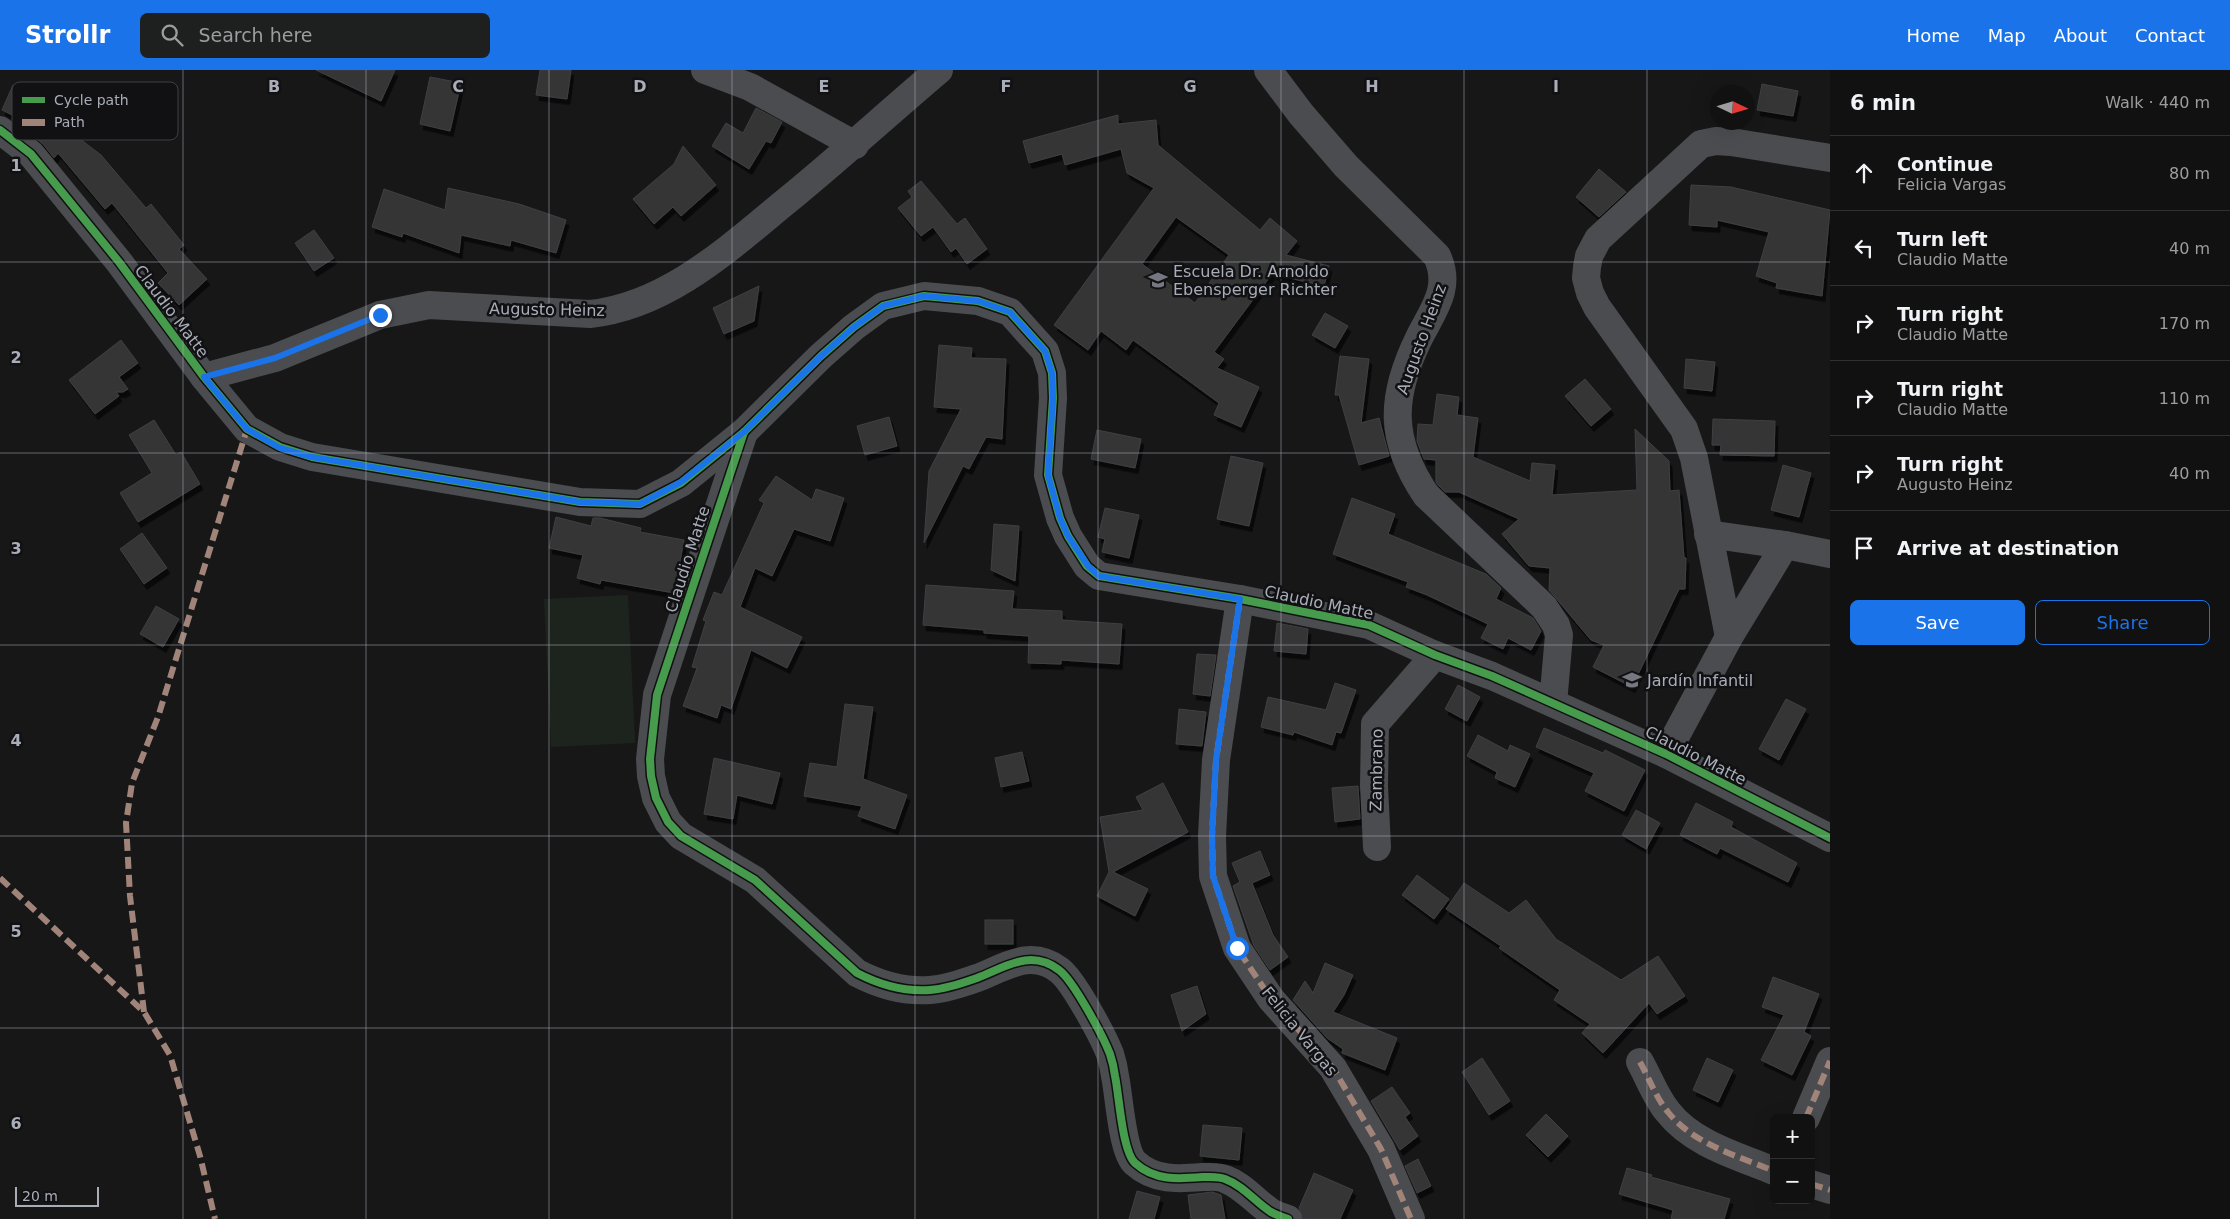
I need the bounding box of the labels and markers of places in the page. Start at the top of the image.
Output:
place label: Escuela Dr. Arnoldo Ebensperger Richter [1173,262,1337,299]
school or university icon: Escuela Dr. Arnoldo Ebensperger Richter [1147,269,1169,291]
school or university icon: Jardín Infantil [1621,669,1643,691]
place label: Jardín Infantil [1646,671,1753,690]

